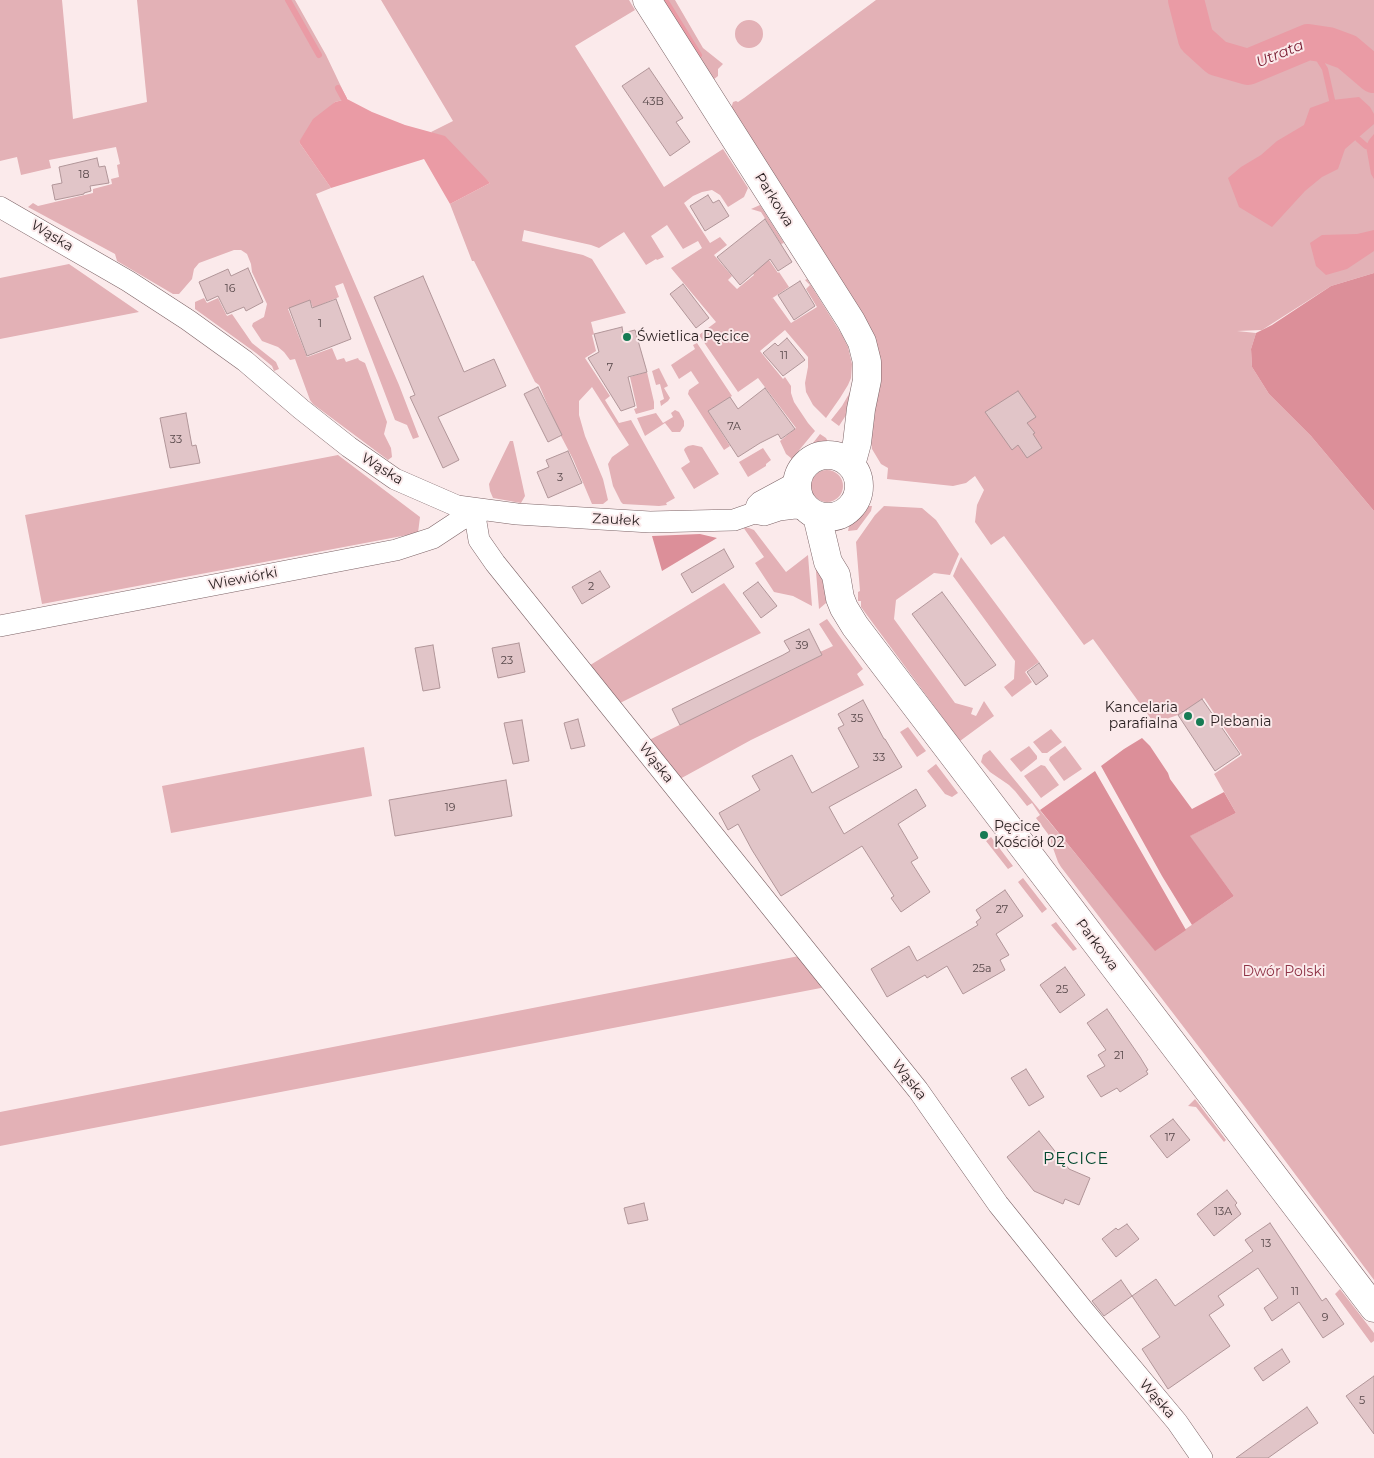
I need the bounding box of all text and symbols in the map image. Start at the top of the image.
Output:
water label: Utrata [1254,36,1306,72]
house number: 43B [642,95,664,109]
house number: 18 [79,168,89,182]
street label: Parkowa [751,170,797,230]
street label: Wąska [28,217,76,255]
house number: 16 [225,282,235,296]
house number: 1 [318,317,322,331]
place label: Świetlica Pęcice [637,329,749,345]
marker: Świetlica Pęcice [621,331,633,343]
house number: 11 [780,349,788,363]
house number: 7 [607,361,613,375]
house number: 7A [727,420,741,434]
house number: 33 [170,433,182,447]
street label: Wąska [358,450,406,488]
house number: 3 [557,471,563,485]
street label: Zaułek [592,510,640,530]
street label: Wiewiórki [207,564,279,594]
house number: 2 [588,580,594,594]
house number: 39 [796,639,808,653]
house number: 23 [501,654,513,668]
place label: Kancelaria parafialna [1105,700,1178,732]
marker: Kancelaria parafialna [1182,710,1194,722]
house number: 35 [851,712,863,726]
place label: Plebania [1210,714,1271,730]
marker: Plebania [1194,716,1206,728]
street label: Wąska [635,740,677,786]
house number: 33 [873,751,885,765]
house number: 19 [445,801,455,815]
place label: Pęcice Kościół 02 [994,819,1064,852]
marker: Pęcice Kościół 02 [978,829,990,841]
house number: 27 [996,903,1008,917]
street label: Parkowa [1072,916,1122,974]
house number: 25a [973,962,991,976]
park label: Dwór Polski [1242,964,1326,980]
house number: 25 [1056,983,1068,997]
house number: 21 [1114,1049,1124,1063]
street label: Wąska [888,1057,930,1103]
house number: 17 [1165,1131,1175,1145]
district label: PĘCICE [1042,1149,1110,1169]
house number: 13A [1214,1205,1232,1219]
house number: 13 [1261,1237,1271,1251]
house number: 11 [1291,1285,1299,1299]
house number: 9 [1322,1311,1328,1325]
street label: Wąska [1135,1376,1179,1422]
house number: 5 [1359,1394,1365,1408]

